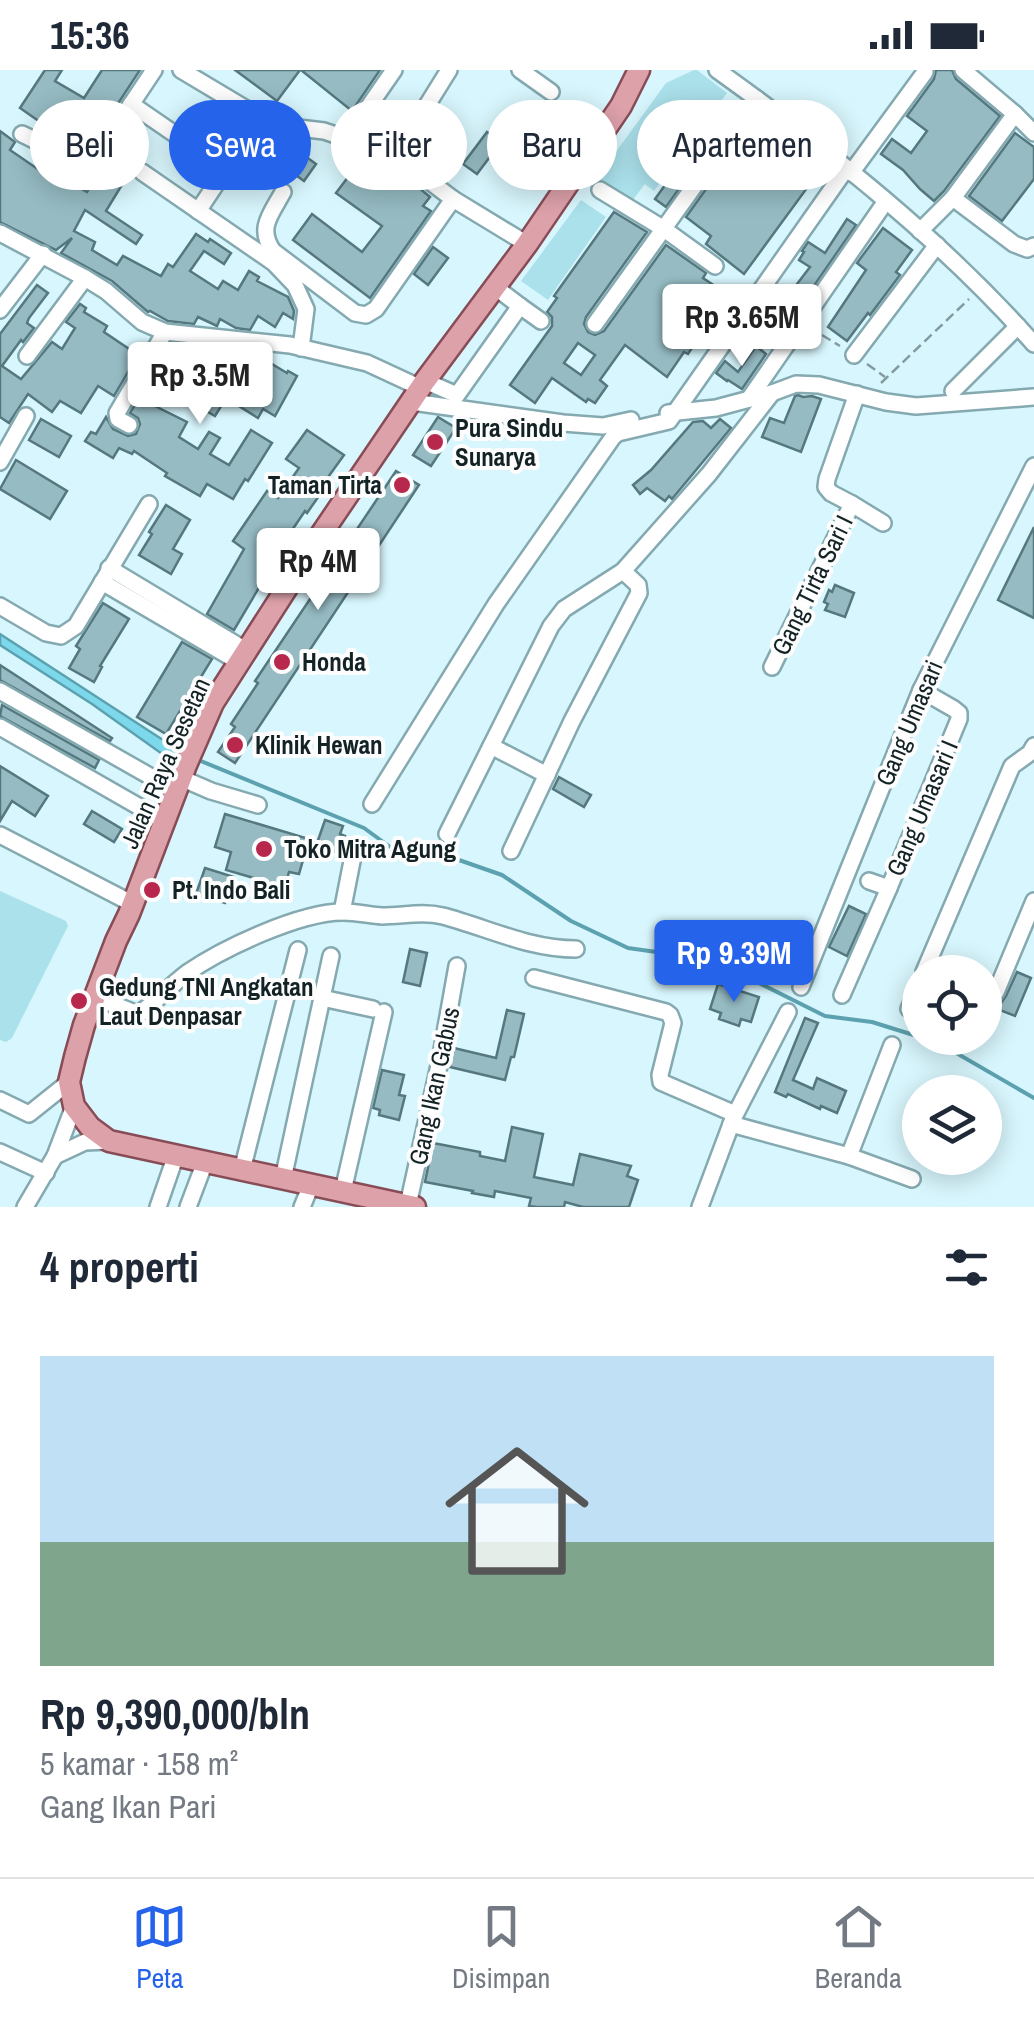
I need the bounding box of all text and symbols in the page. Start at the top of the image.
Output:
text: 15:36 [50,10,130,61]
chip: Beli [30,100,149,190]
chip: Sewa [169,100,311,190]
chip: Filter [331,100,467,190]
chip: Baru [487,100,617,190]
chip: Apartemen [637,100,848,190]
pin: Rp 3.65M [639,284,845,369]
text: Rp 3.65M [684,295,800,338]
pin: Rp 3.5M [108,342,292,427]
text: Rp 3.5M [150,353,250,396]
place label: Pura Sindu Sunarya [455,411,563,474]
marker: Pura Sindu Sunarya [424,431,446,453]
place label: Taman Tirta [268,468,383,502]
marker: Taman Tirta [391,474,413,496]
street label: Gang Tirta Sari I [763,509,861,661]
pin: Rp 4M [248,528,388,613]
text: Rp 4M [279,539,357,582]
place label: Honda [302,645,366,679]
marker: Honda [271,651,293,673]
street label: Gang Umasari [867,655,951,791]
street label: Jalan Raya Sesetan [112,672,218,854]
place label: Klinik Hewan [255,728,383,762]
marker: Klinik Hewan [224,734,246,756]
street label: Gang Umasari I [878,735,966,881]
place label: Toko Mitra Agung [284,832,456,866]
marker: Toko Mitra Agung [253,838,275,860]
place label: Pt. Indo Bali [172,873,290,907]
marker: Pt. Indo Bali [141,879,163,901]
pin: Rp 9.39M [631,920,837,1005]
text: Rp 9.39M [676,931,792,974]
map controls [902,955,1002,1175]
button: locate [902,955,1002,1055]
place label: Gedung TNI Angkatan Laut Denpasar [99,970,314,1033]
marker: Gedung TNI Angkatan Laut Denpasar [68,990,90,1012]
street label: Gang Ikan Gabus [401,1004,467,1168]
button: layers [902,1075,1002,1175]
text: 4 properti [40,1239,199,1295]
icon: filters [939,1240,994,1295]
icon: home [427,1421,607,1601]
text: Rp 9,390,000/bln [40,1686,310,1742]
text: 5 kamar · 158 m² [40,1742,238,1785]
text: Gang Ikan Pari [40,1785,217,1828]
tab: Peta [132,1899,187,1997]
tab: Disimpan [452,1899,550,1997]
tab: Beranda [815,1899,902,1997]

